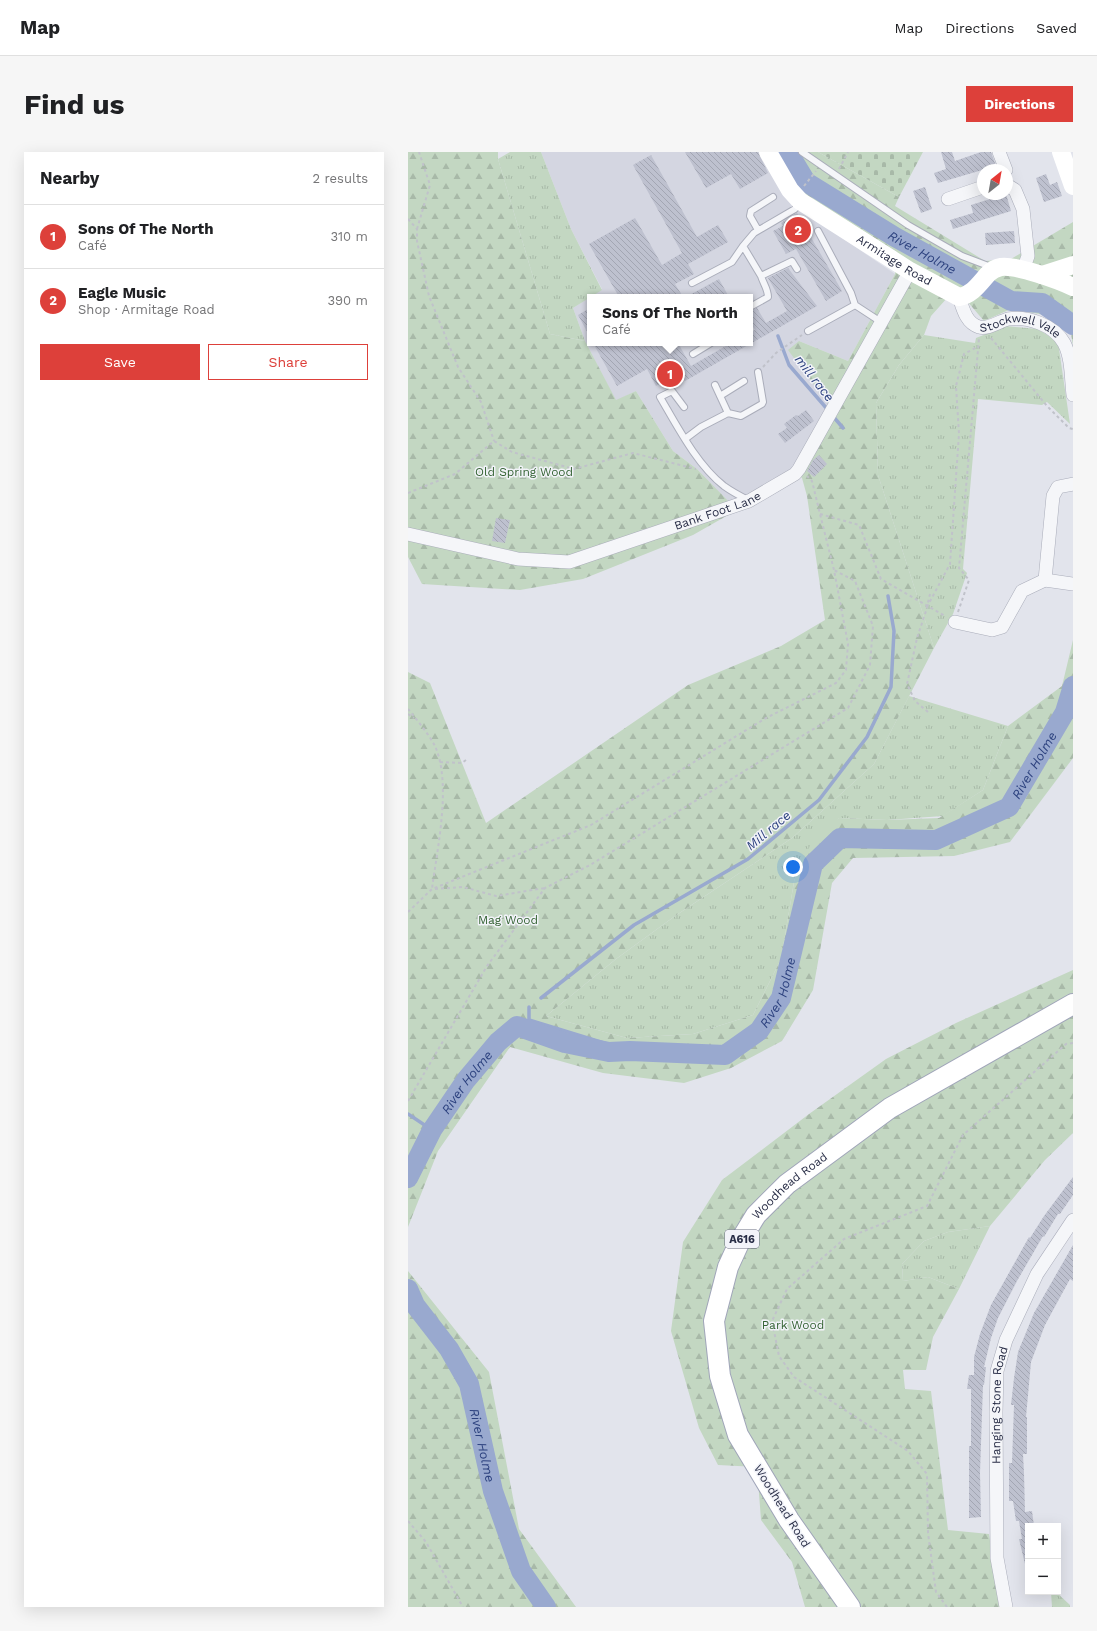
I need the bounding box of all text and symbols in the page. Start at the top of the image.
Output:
text: Map [20,16,60,39]
text: Map [895,20,923,36]
text: Directions [945,20,1014,36]
text: Saved [1036,20,1077,36]
button: Directions [966,86,1073,122]
text: Find us [24,88,124,121]
north arrow [977,164,1013,200]
text: Nearby [40,168,99,188]
text: 2 results [313,171,368,186]
pin: 2 [785,215,811,245]
text: Sons Of The North [78,220,214,238]
water label: River Holme [885,228,959,277]
text: 1 [50,229,56,244]
text: 310 m [330,229,368,244]
street label: Armitage Road [854,232,934,288]
text: Café [78,238,107,253]
text: Eagle Music [78,284,166,302]
text: 2 [49,293,57,308]
text: 390 m [327,293,368,308]
popup [587,294,753,346]
text: Shop · Armitage Road [78,302,215,317]
text: Sons Of The North [602,304,738,322]
street label: Stockwell Vale [979,311,1064,341]
text: Café [602,322,631,337]
button: Save [40,344,200,380]
button: Share [208,344,368,380]
water label: mill race [792,352,837,404]
pin: 1 [657,359,683,389]
park label: Old Spring Wood [475,465,573,479]
street label: Bank Foot Lane [672,489,763,533]
water label: River Holme [1009,729,1060,801]
water label: Mill race [743,808,794,853]
your location [783,857,803,877]
park label: Mag Wood [478,913,538,927]
water label: River Holme [757,956,798,1030]
water label: River Holme [438,1048,496,1117]
street label: Woodhead Road [749,1150,830,1222]
road number: A616 [725,1230,759,1248]
park label: Park Wood [762,1318,824,1332]
street label: Hanging Stone Road [989,1345,1011,1464]
water label: River Holme [467,1407,498,1484]
street label: Woodhead Road [751,1462,813,1550]
map controls [1025,1523,1061,1595]
button: + [1025,1523,1061,1559]
button: − [1025,1559,1061,1595]

